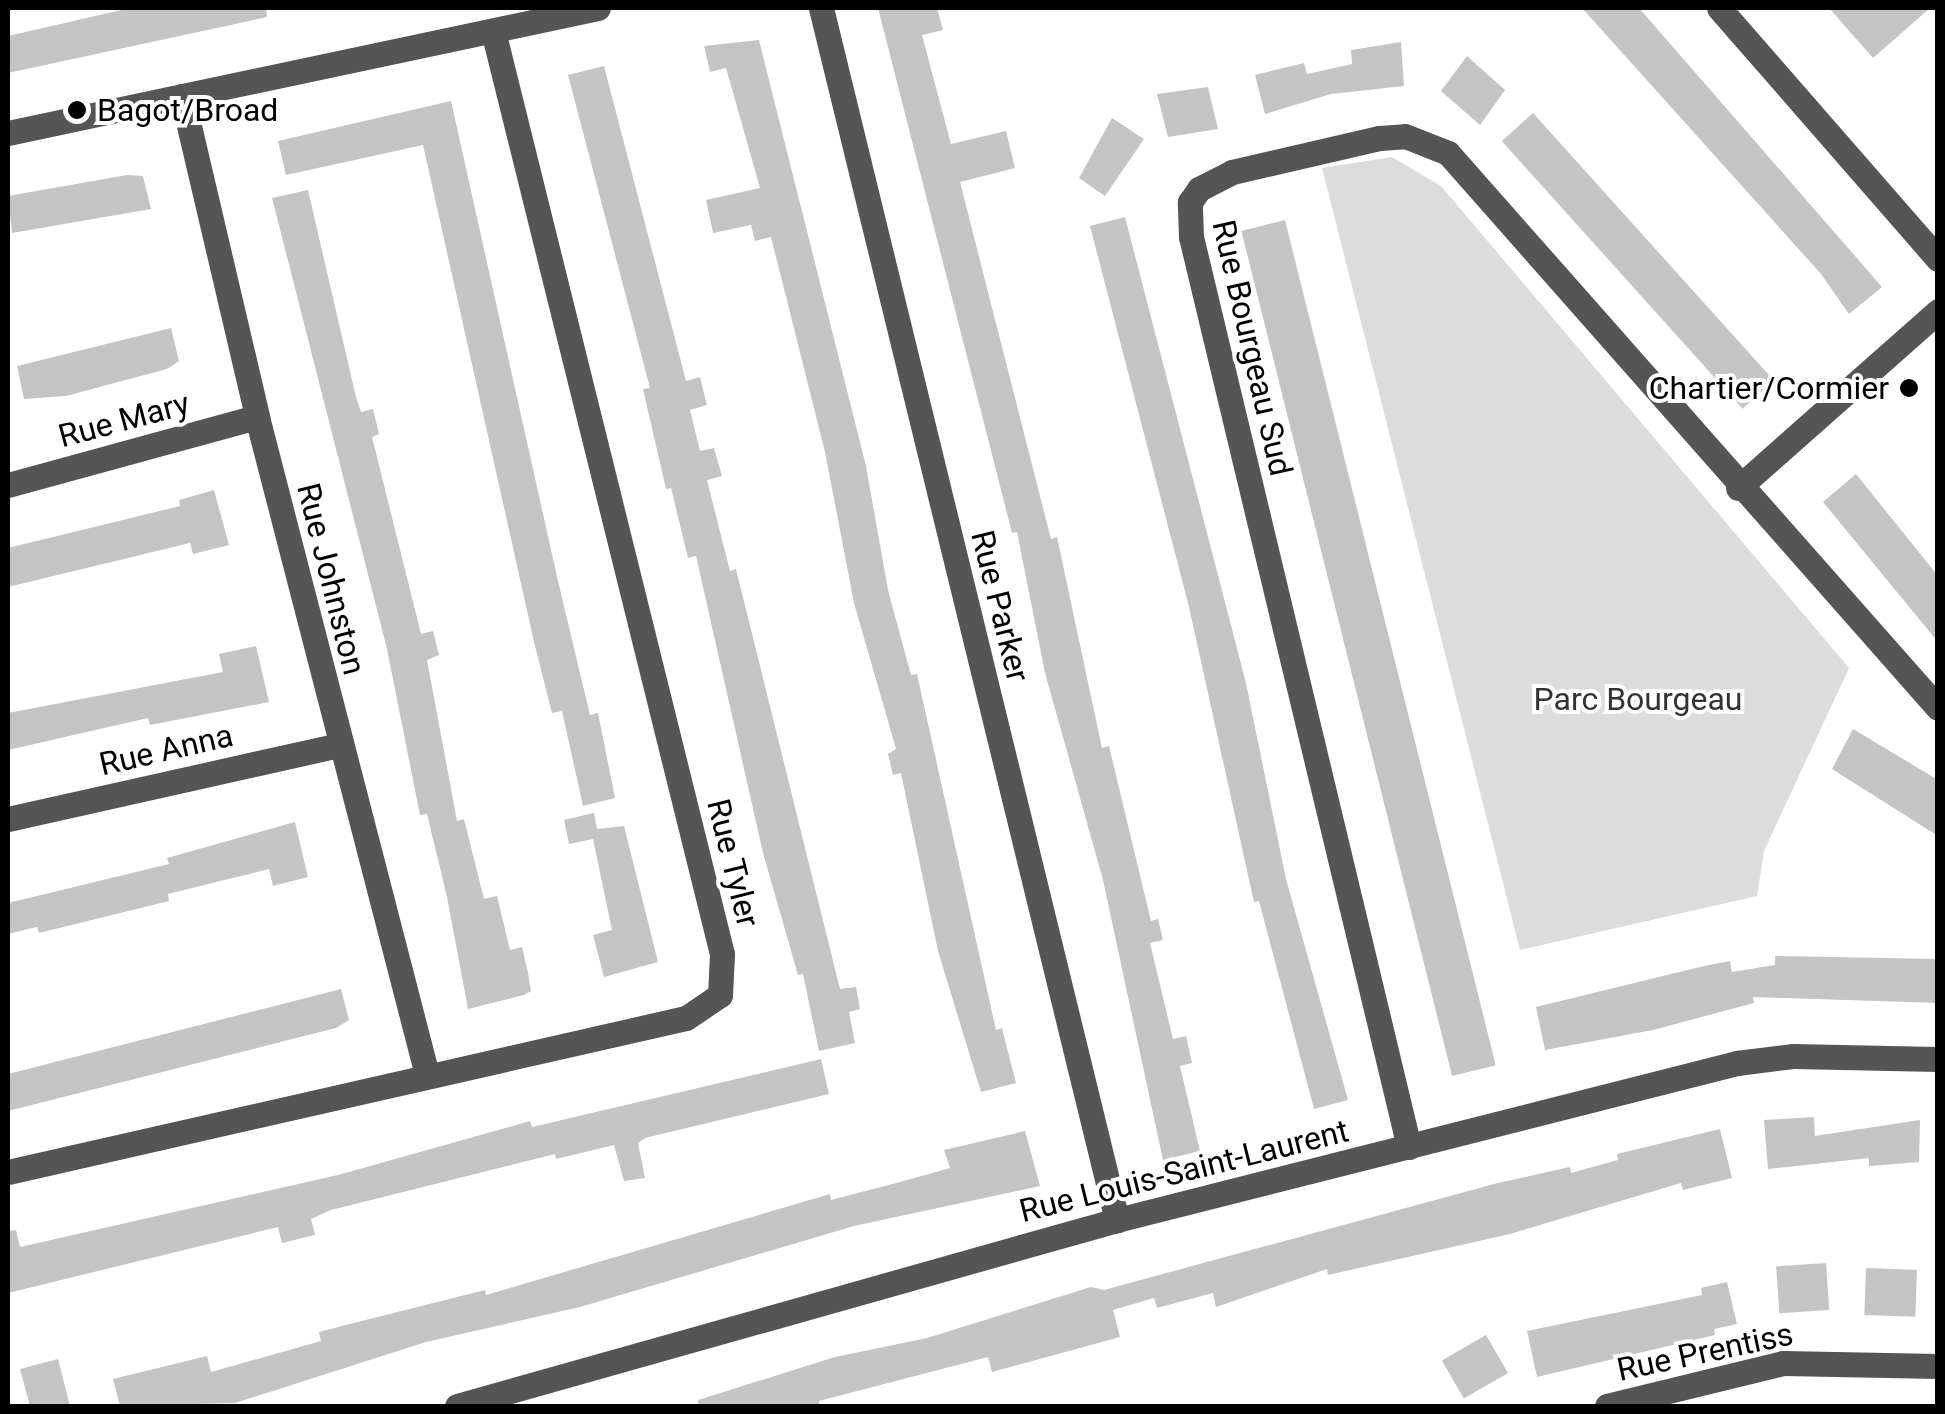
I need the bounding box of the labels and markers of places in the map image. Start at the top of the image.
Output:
place label: Bagot/Broad [97,91,278,129]
marker: Bagot/Broad [66,99,88,121]
place label: Chartier/Cormier [1649,369,1889,407]
marker: Chartier/Cormier [1898,377,1920,399]

